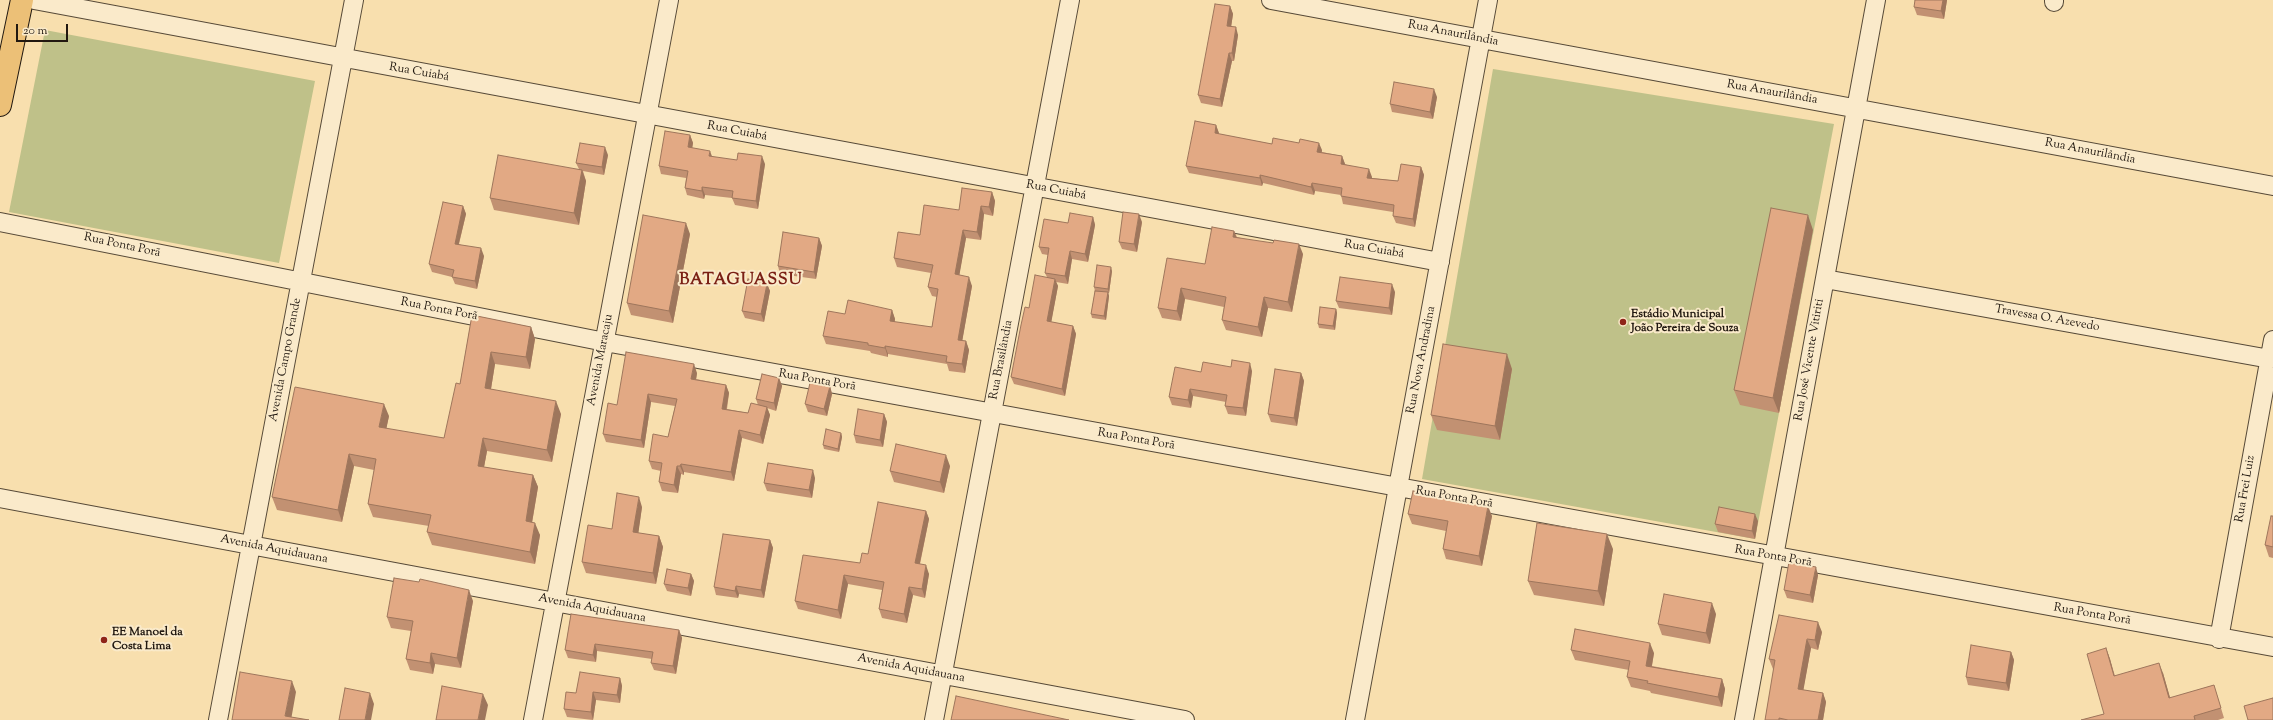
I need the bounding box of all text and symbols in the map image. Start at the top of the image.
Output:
scale bar [18,16,70,42]
street label: Rua Anaurilândia [1407,18,1499,50]
text: 20 m [23,22,47,40]
street label: Rua Cuiabá [388,61,450,85]
street label: Rua Anaurilândia [1726,78,1818,108]
street label: Rua Cuiabá [706,119,768,145]
street label: Rua Anaurilândia [2044,136,2136,168]
street label: Rua Cuiabá [1025,178,1087,204]
street label: Rua Ponta Porã [82,231,162,261]
street label: Rua Cuiabá [1343,238,1405,262]
district label: BATAGUASSU [679,271,803,291]
street label: Rua Ponta Porã [399,295,479,325]
street label: Avenida Campo Grande [267,297,305,423]
street label: Rua José Vicente Vitiriti [1792,298,1828,422]
street label: Travessa O. Azevedo [1993,303,2101,335]
street label: Rua Nova Andradina [1405,305,1439,415]
place label: Estádio Municipal João Pereira de Souza [1631,308,1739,336]
street label: Avenida Maracaju [585,313,617,407]
marker: Estádio Municipal João Pereira de Souza [1618,317,1628,327]
street label: Rua Brasilândia [987,319,1017,401]
street label: Rua Ponta Porã [777,367,857,395]
street label: Rua Ponta Porã [1096,426,1176,454]
street label: Rua Frei Luiz [2233,454,2259,524]
street label: Rua Ponta Porã [1414,484,1494,512]
street label: Avenida Aquidauana [219,533,329,567]
street label: Rua Ponta Porã [1733,543,1813,571]
street label: Avenida Aquidauana [537,592,647,626]
street label: Rua Ponta Porã [2052,601,2132,629]
place label: EE Manoel da Costa Lima [112,626,183,654]
marker: EE Manoel da Costa Lima [99,635,109,645]
street label: Avenida Aquidauana [856,652,966,686]

